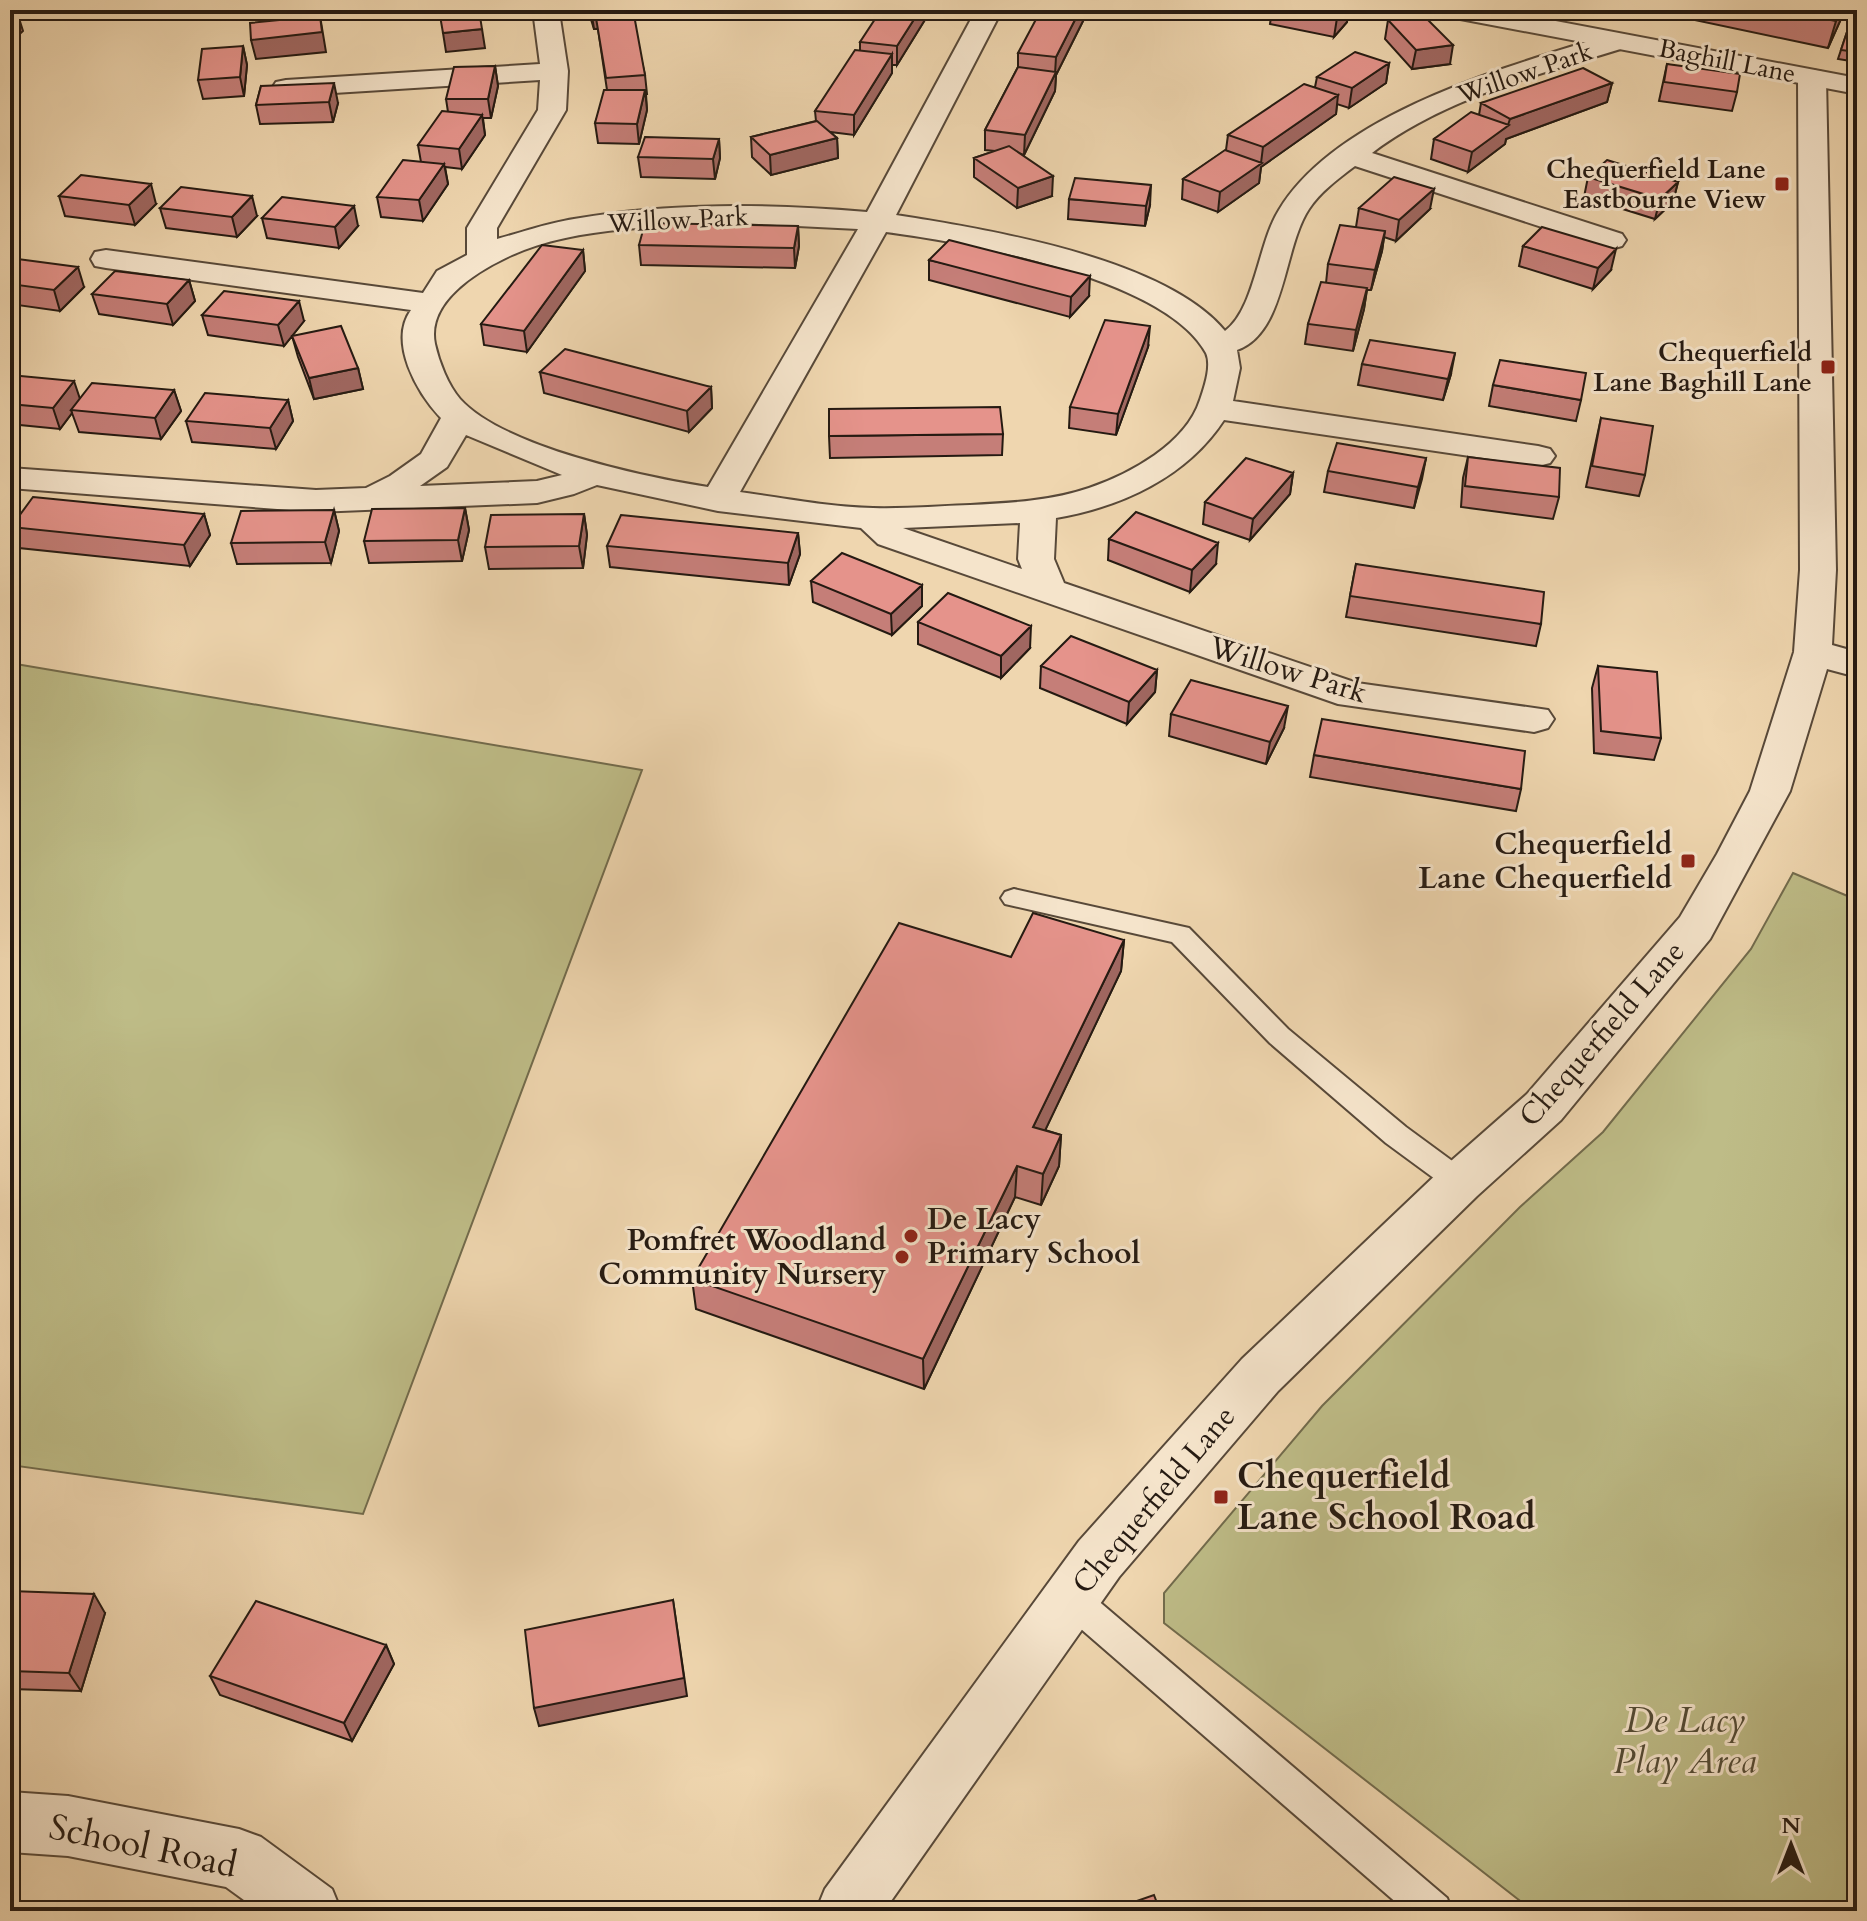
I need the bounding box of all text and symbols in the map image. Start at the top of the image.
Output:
street label: Baghill Lane [1656,31,1798,91]
street label: Willow Park [1452,33,1598,113]
place label: Chequerfield Lane Eastbourne View [1546,152,1766,217]
marker: Chequerfield Lane Eastbourne View [1773,175,1791,193]
street label: Willow Park [606,199,749,241]
place label: Chequerfield Lane Baghill Lane [1593,335,1812,400]
marker: Chequerfield Lane Baghill Lane [1819,358,1837,376]
street label: Willow Park [1203,626,1372,713]
place label: Chequerfield Lane Chequerfield [1418,824,1672,899]
marker: Chequerfield Lane Chequerfield [1679,852,1697,870]
street label: Chequerfield Lane [1510,932,1694,1136]
place label: De Lacy Primary School [927,1199,1140,1274]
place label: Pomfret Woodland Community Nursery [598,1220,886,1295]
marker: De Lacy Primary School [902,1227,920,1245]
marker: Pomfret Woodland Community Nursery [893,1248,911,1266]
street label: Chequerfield Lane [1063,1397,1245,1603]
place label: Chequerfield Lane School Road [1237,1452,1536,1542]
marker: Chequerfield Lane School Road [1212,1488,1230,1506]
park label: De Lacy Play Area [1613,1696,1757,1786]
street label: School Road [44,1802,242,1890]
north arrow [1751,1805,1831,1885]
text: N [1781,1811,1801,1841]

